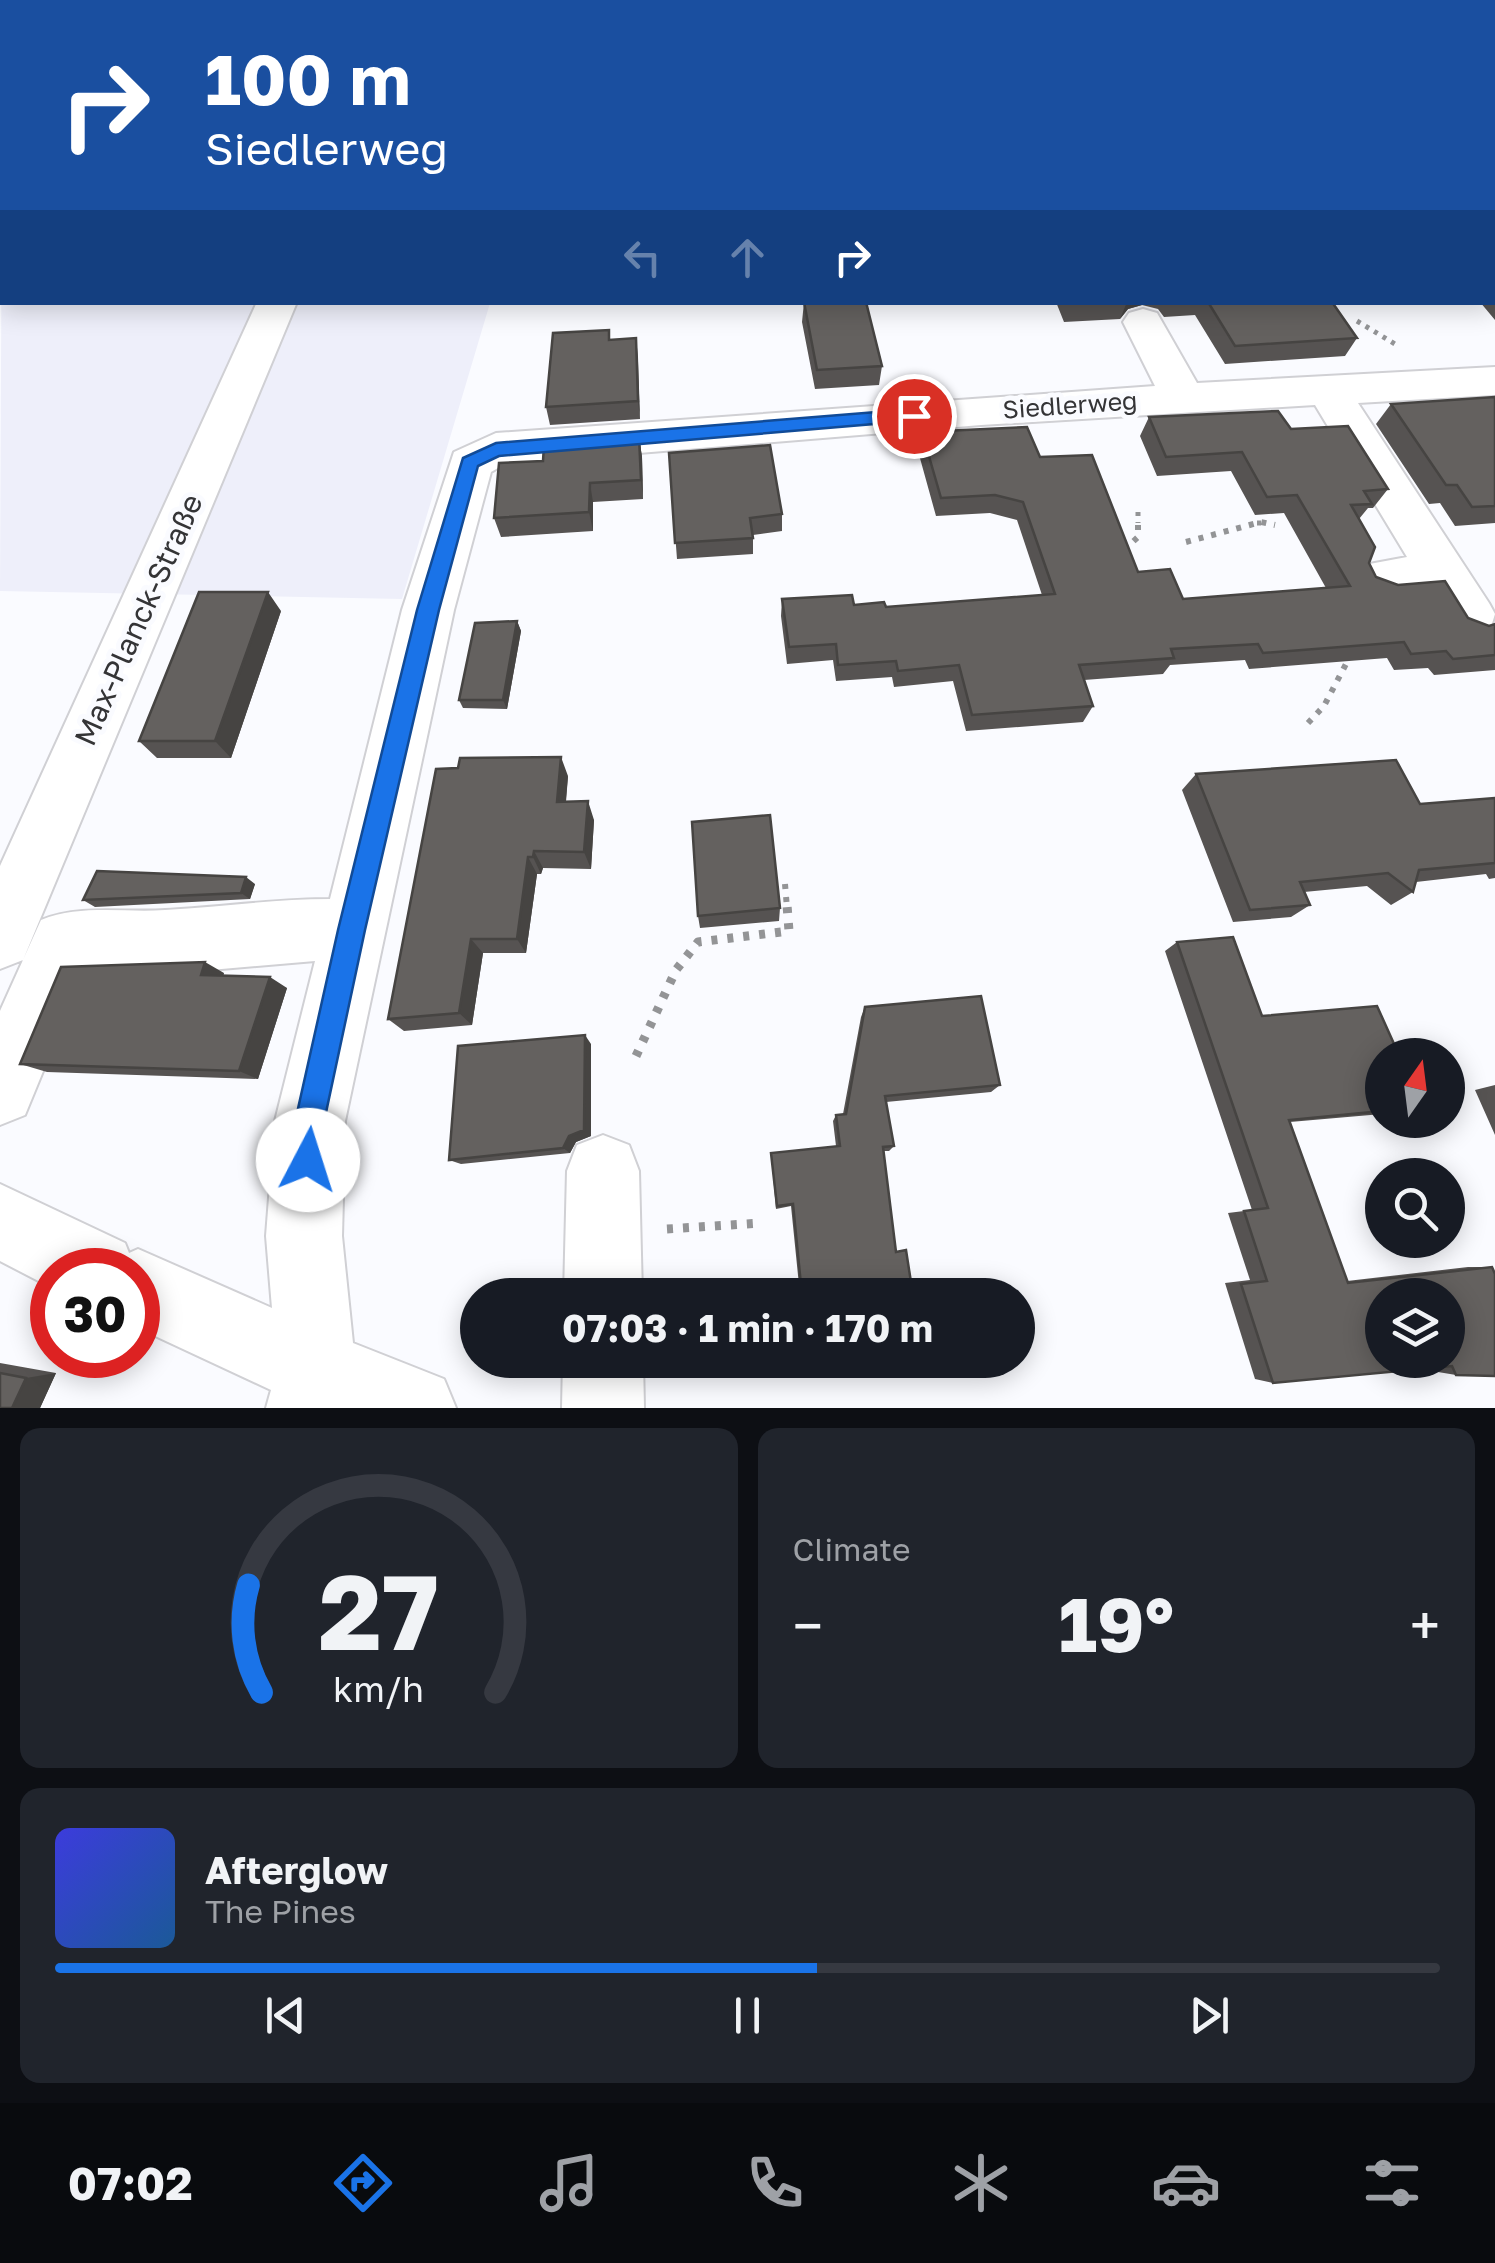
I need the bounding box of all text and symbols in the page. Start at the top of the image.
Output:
text: 100 m [205,36,411,120]
icon: right [40,40,170,170]
text: Siedlerweg [205,121,448,175]
icon: left [615,230,670,285]
icon: ahead [720,230,775,285]
icon: right [825,230,880,285]
pin [872,374,957,459]
street label: Siedlerweg [1002,384,1138,425]
icon: arrive [887,389,942,444]
street label: Max-Planck-Straße [66,488,210,751]
north arrow [1365,1038,1465,1138]
map controls [1365,1038,1465,1378]
position arrow [256,1108,360,1212]
button: search [1365,1158,1465,1258]
speed limit sign: 30 [30,1248,160,1378]
button: layers [1365,1278,1465,1378]
text: 07:03 · 1 min · 170 m [562,1305,933,1350]
text: Climate [793,1530,911,1568]
text: 27 [319,1548,439,1673]
text: 19° [1058,1578,1174,1669]
text: − [793,1592,823,1658]
text: + [1410,1592,1440,1658]
text: km/h [333,1667,424,1710]
text: Afterglow [205,1847,388,1892]
text: The Pines [205,1892,356,1930]
icon: previous [258,1988,313,2043]
icon: pause [720,1988,775,2043]
icon: next [1182,1988,1237,2043]
icon: directions [328,2148,398,2218]
icon: music [534,2148,604,2218]
icon: phone [740,2148,810,2218]
icon: climate [946,2148,1016,2218]
icon: car [1151,2148,1221,2218]
icon: filters [1357,2148,1427,2218]
text: 07:02 [68,2156,193,2210]

